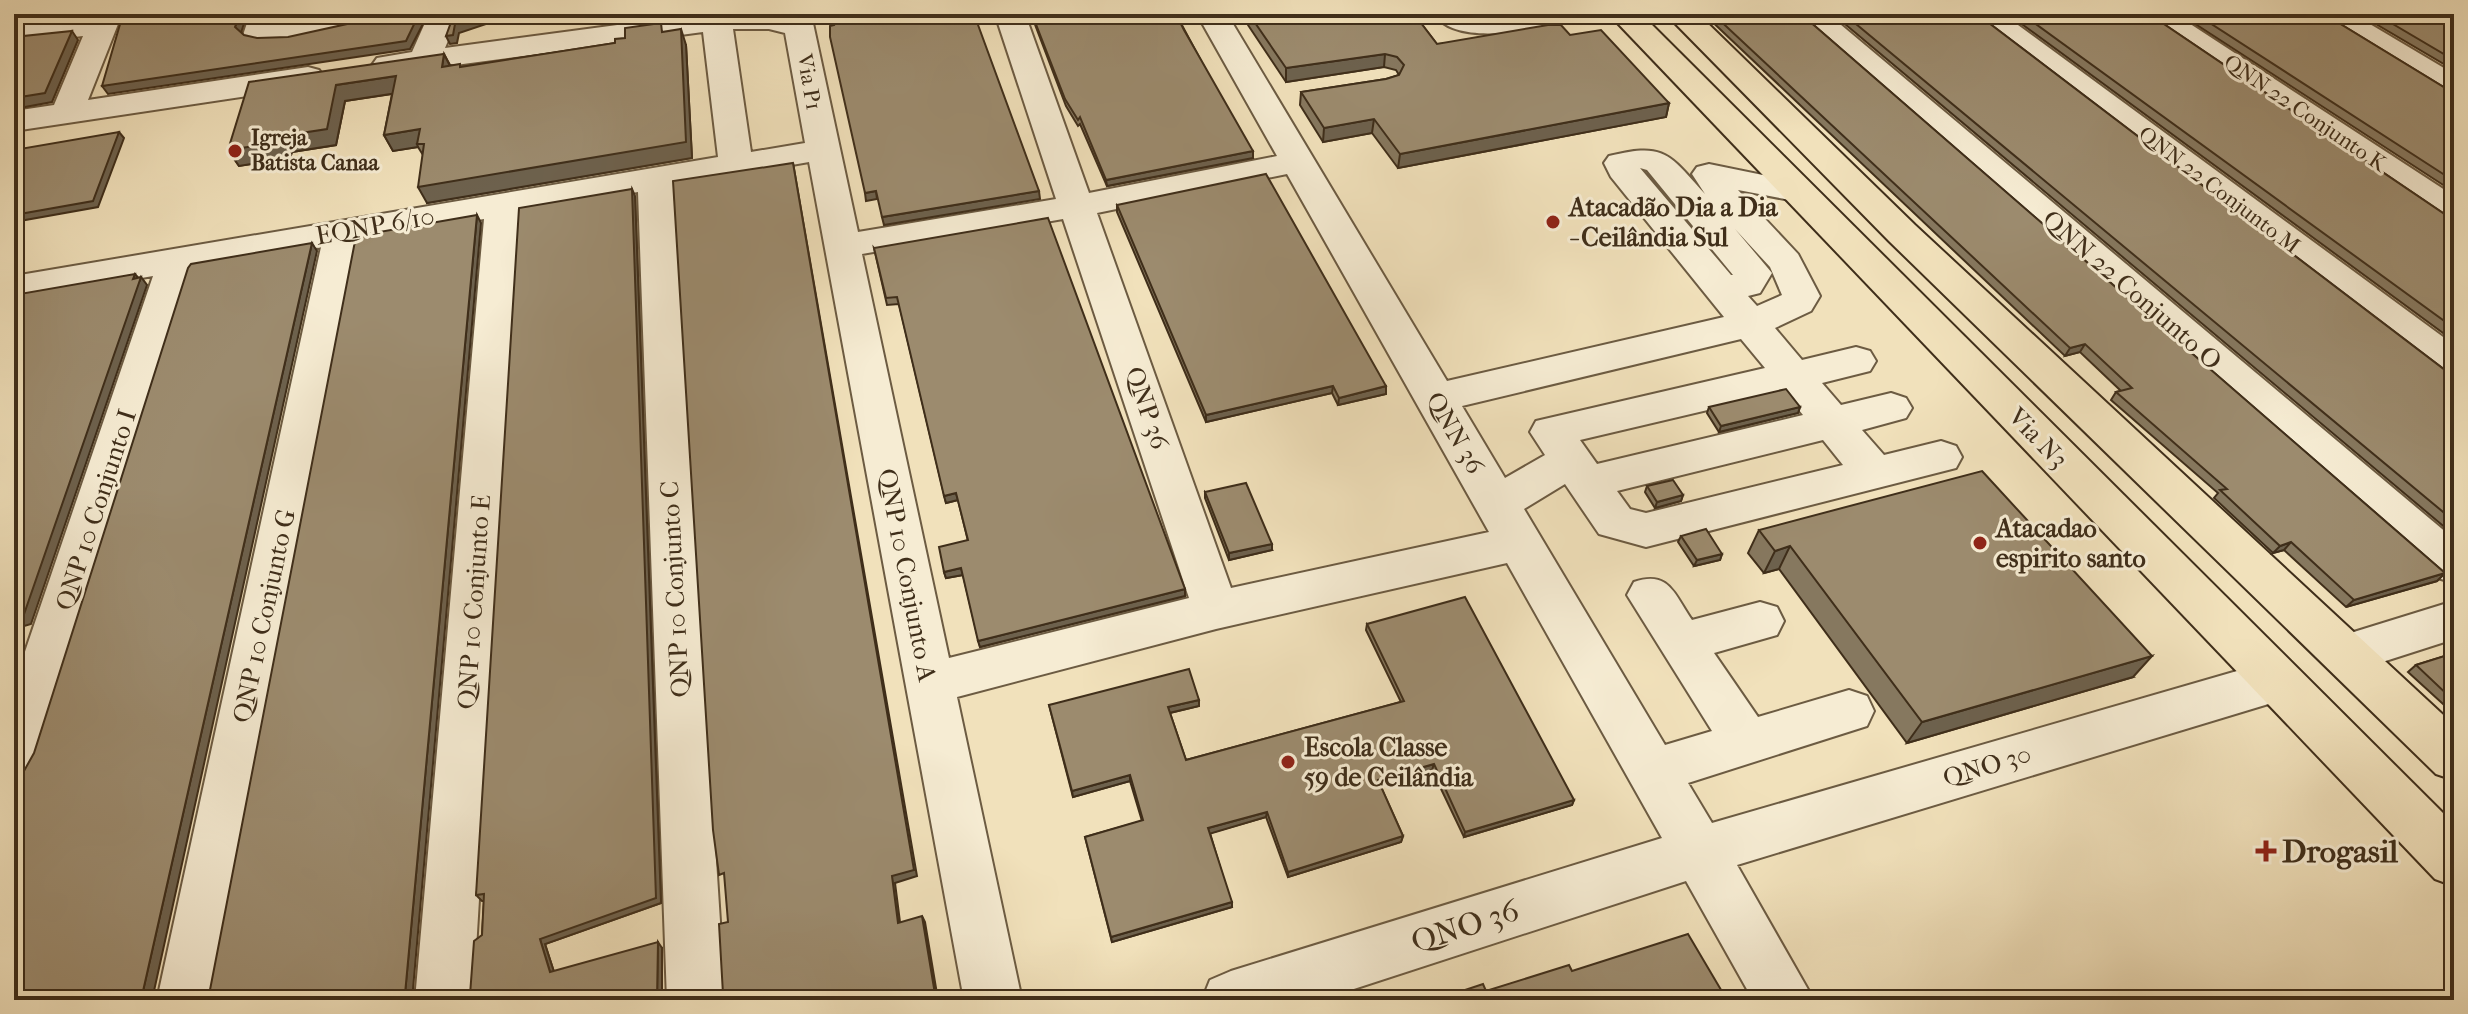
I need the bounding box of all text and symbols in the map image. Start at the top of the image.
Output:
street label: QNN 22 Conjunto K [2219,49,2392,178]
street label: Via P1 [791,51,827,112]
street label: QNN 22 Conjunto M [2133,121,2305,259]
place label: Igreja Batista Canaa [251,125,380,176]
marker: Igreja Batista Canaa [226,142,244,160]
place label: Atacadão Dia a Dia - Ceilândia Sul [1567,192,1779,253]
street label: EQNP 6/10 [313,200,437,252]
street label: QNN 22 Conjunto O [2036,204,2228,376]
marker: Atacadão Dia a Dia - Ceilândia Sul [1544,213,1562,231]
street label: QNP 36 [1118,363,1176,454]
street label: QNN 36 [1419,387,1491,480]
street label: Via N3 [2001,400,2074,475]
street label: QNP 10 Conjunto I [49,405,143,615]
street label: QNP 10 Conjunto A [871,466,943,685]
street label: QNP 10 Conjunto C [654,480,696,698]
street label: QNP 10 Conjunto E [451,493,497,711]
street label: QNP 10 Conjunto G [226,506,302,726]
place label: Atacadao espirito santo [1994,513,2146,574]
marker: Atacadao espirito santo [1971,534,1989,552]
place label: Escola Classe 59 de Ceilândia [1304,732,1474,793]
street label: QNO 30 [1939,738,2035,794]
marker: Escola Classe 59 de Ceilândia [1279,753,1297,771]
place label: Drogasil [2282,833,2398,870]
marker: Drogasil [2257,842,2275,860]
street label: QNO 36 [1407,891,1524,961]

